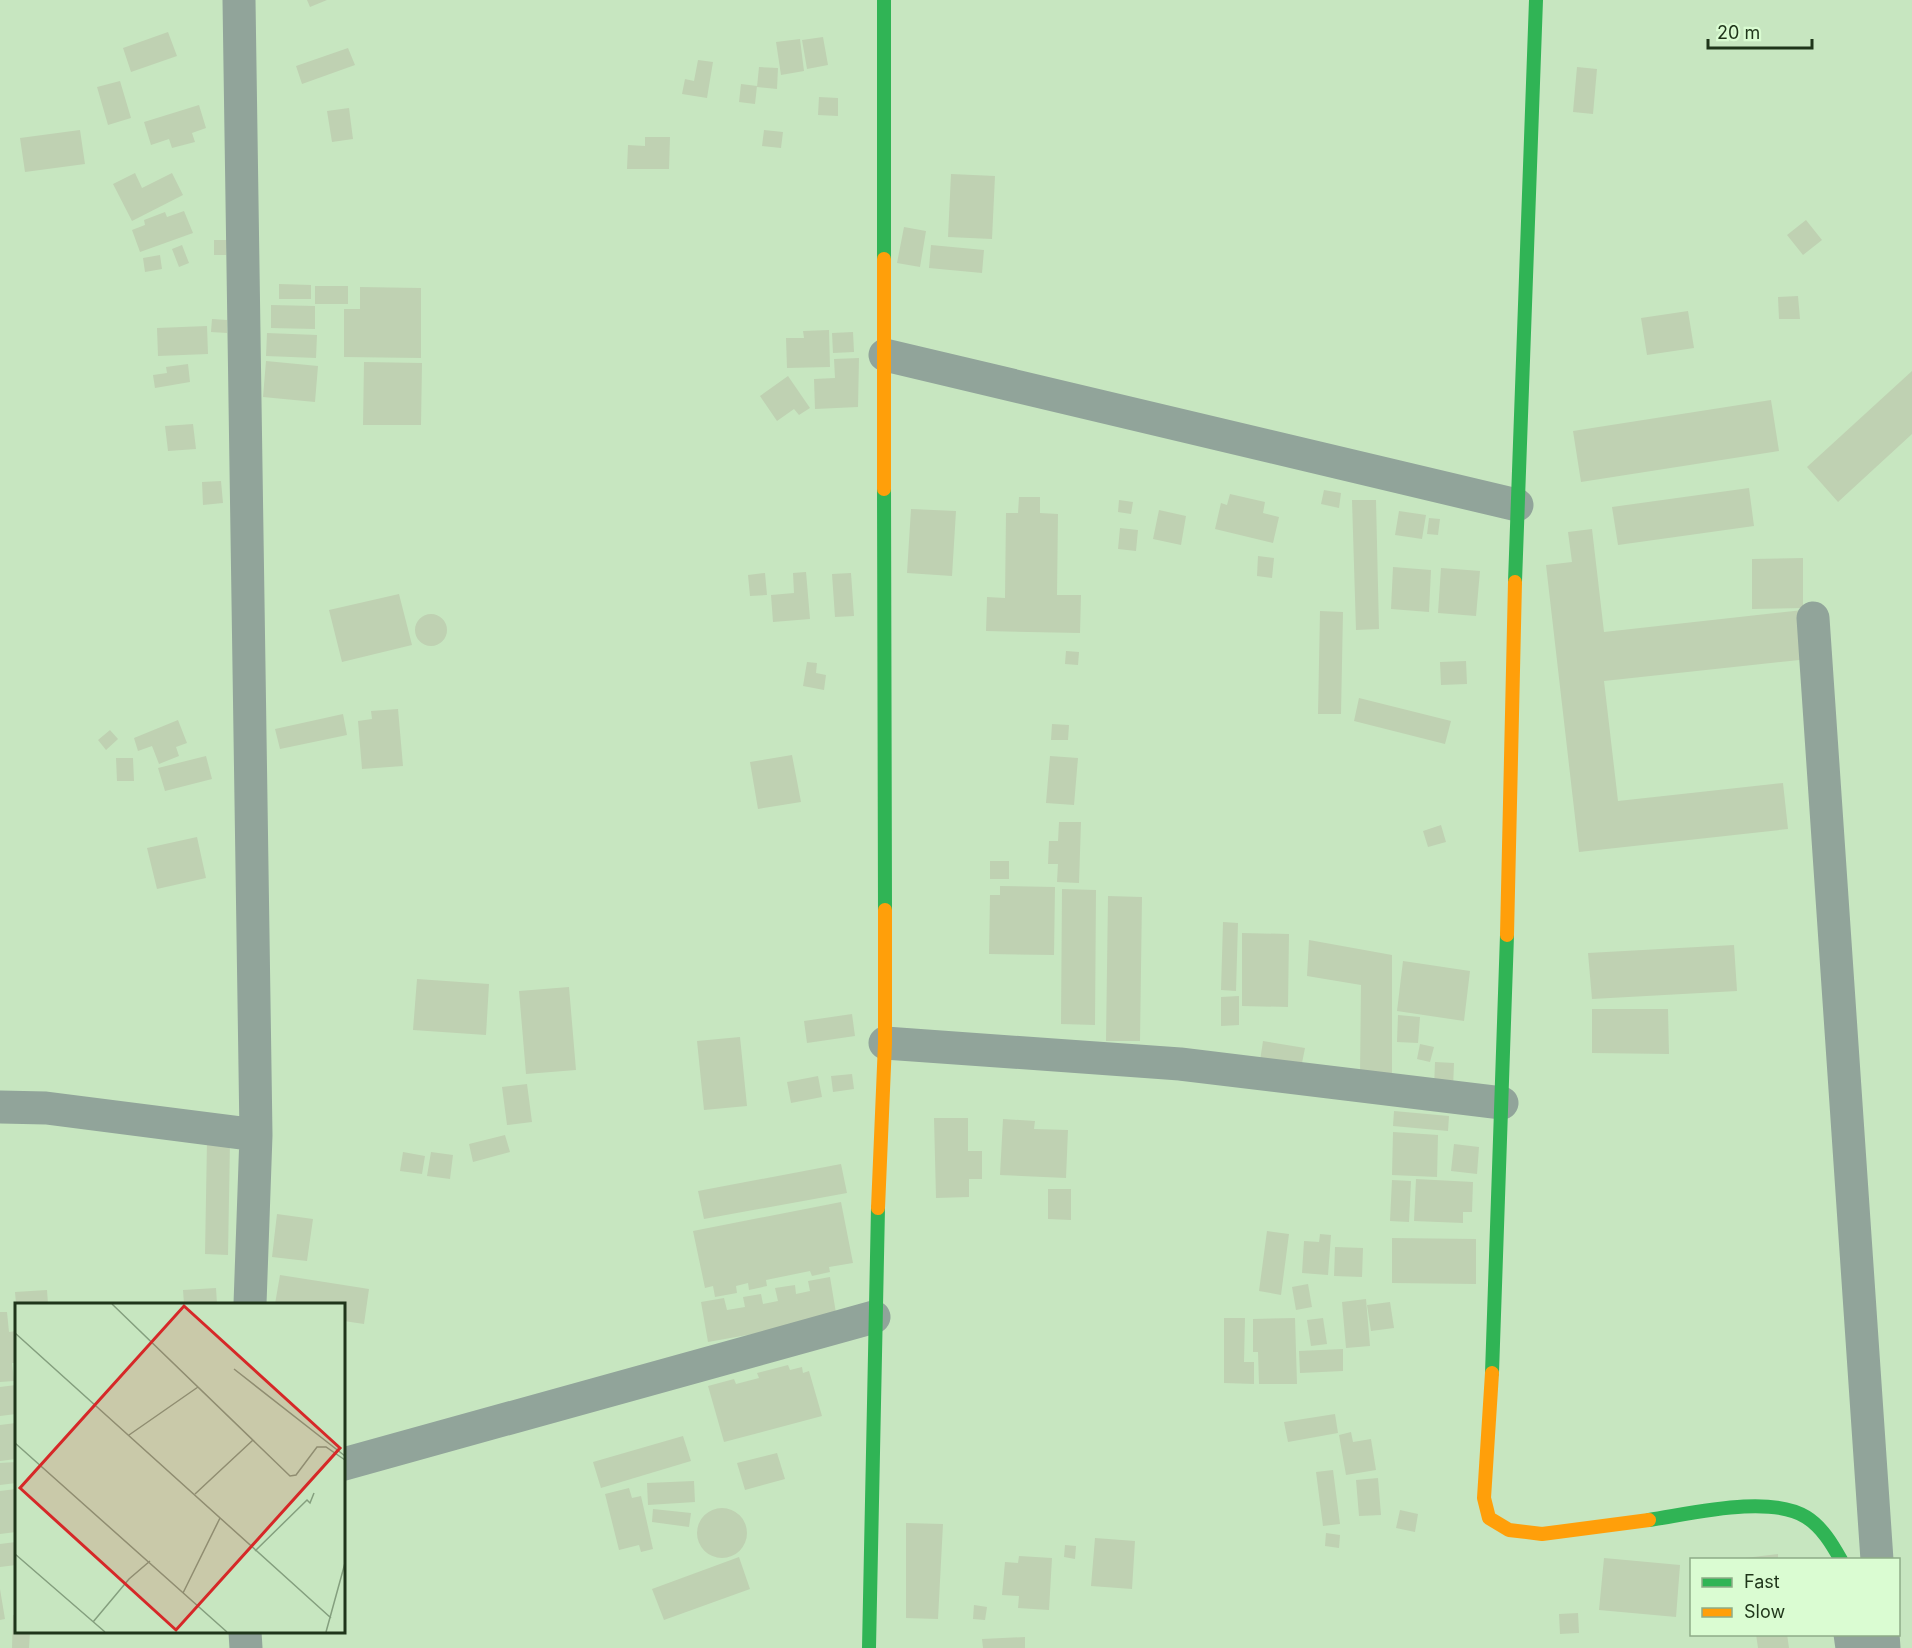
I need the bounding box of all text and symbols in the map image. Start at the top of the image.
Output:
scale bar [1708,12,1812,50]
text: 20 m [1717,22,1760,43]
inset map [15,1303,345,1633]
legend [1690,1558,1900,1636]
text: Fast [1744,1571,1780,1592]
text: Slow [1744,1601,1785,1622]

